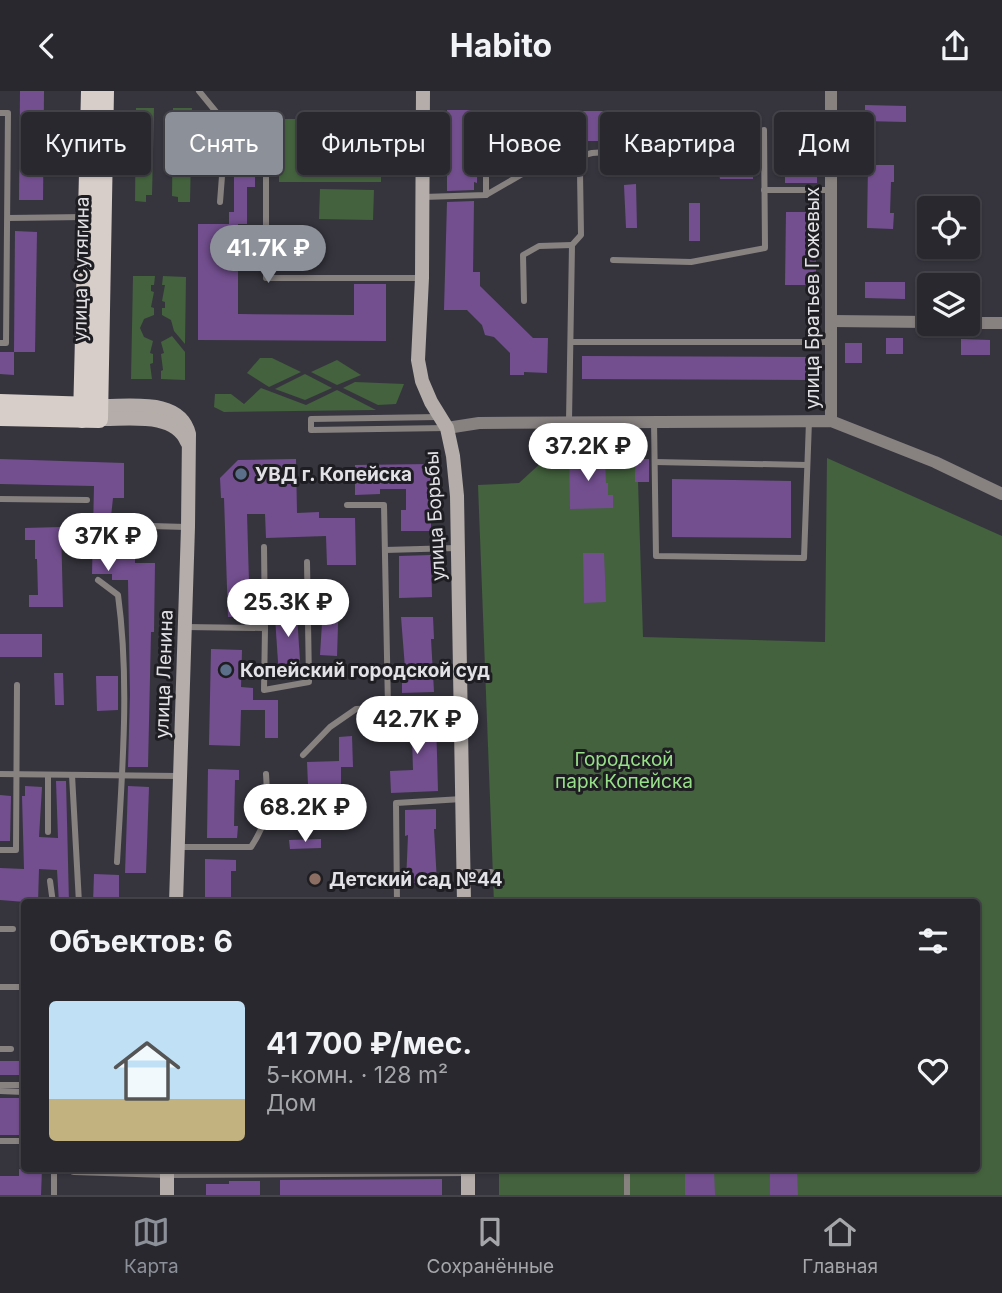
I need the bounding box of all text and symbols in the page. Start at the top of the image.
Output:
text: Habito [450,26,552,65]
icon: back [28,27,66,65]
icon: share [936,27,974,65]
chip: Купить [21,112,151,175]
chip: Снять [165,112,283,175]
chip: Фильтры [297,112,450,175]
chip: Новое [464,112,586,175]
chip: Квартира [600,112,760,175]
chip: Дом [774,112,874,175]
street label: улица Братьев Гожевых [801,187,824,409]
street label: улица Сутягина [68,196,94,342]
map controls [917,196,980,336]
button: locate [917,196,980,259]
pin: 41.7K ₽ [203,225,333,285]
text: 41.7K ₽ [226,234,310,262]
button: layers [917,273,980,336]
pin: 37.2K ₽ [523,423,653,483]
text: 37.2K ₽ [545,432,631,460]
street label: улица Борьбы [420,450,450,582]
place label: УВД г. Копейска [255,463,412,486]
marker: УВД г. Копейска [233,466,249,482]
pin: 37K ₽ [59,513,157,573]
text: 37K ₽ [74,522,142,550]
pin: 25.3K ₽ [223,580,353,639]
text: 25.3K ₽ [243,588,333,616]
street label: улица Ленина [150,609,178,739]
place label: Копейский городской суд [240,659,490,682]
marker: Копейский городской суд [218,662,234,678]
pin: 42.7K ₽ [352,697,482,756]
text: 42.7K ₽ [372,705,462,733]
park label: Городской парк Копейска [555,748,693,793]
pin: 68.2K ₽ [240,785,370,844]
text: 68.2K ₽ [260,793,350,821]
place label: Детский сад №44 [329,868,503,891]
marker: Детский сад №44 [307,871,323,887]
icon: filters [914,922,952,960]
text: Объектов: 6 [49,923,233,959]
text: 41 700 ₽/мес. [266,1025,472,1061]
icon: home [105,1029,189,1113]
icon: heart [914,1052,952,1090]
text: 5-комн. · 128 m² [266,1061,448,1089]
text: Дом [266,1089,316,1117]
tab: Карта [124,1213,179,1278]
tab: Сохранённые [427,1213,554,1278]
tab: Главная [802,1213,878,1278]

